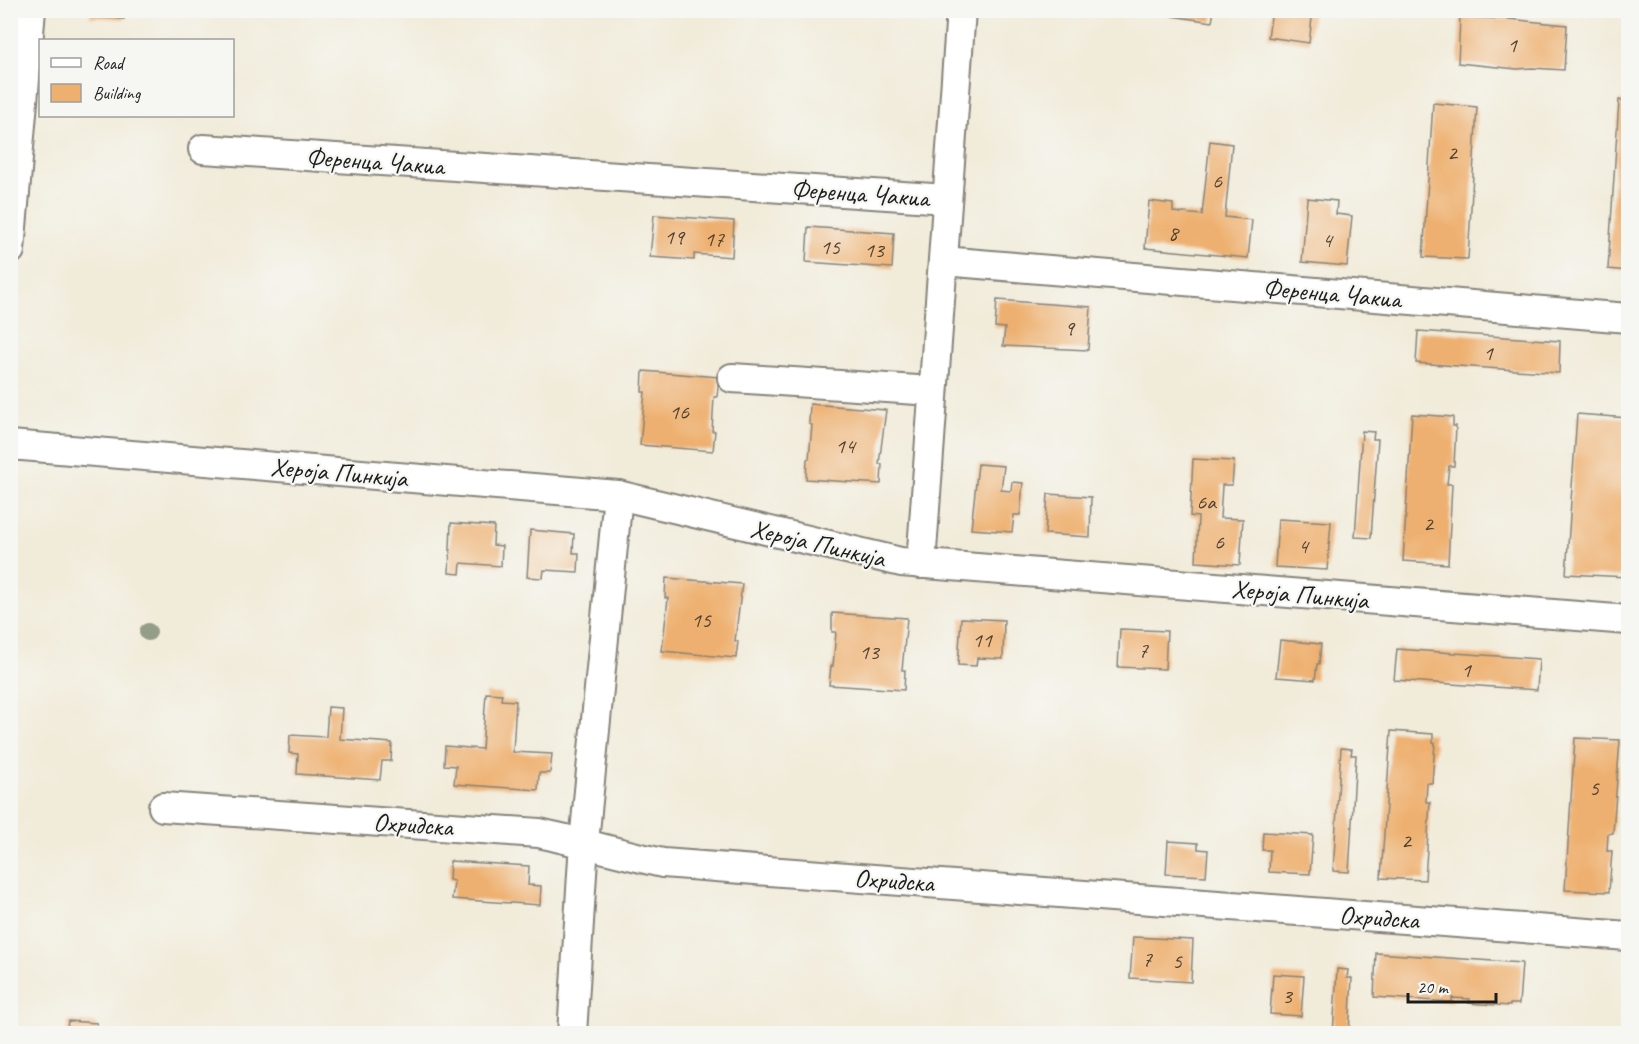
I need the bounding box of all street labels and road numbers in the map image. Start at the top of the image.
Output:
street label: Ференца Чакиа [305,140,447,183]
street label: Ференца Чакиа [790,172,932,215]
street label: Ференца Чакиа [1262,271,1405,316]
street label: Хероја Пинкија [269,450,410,495]
street label: Хероја Пинкија [747,512,890,575]
street label: Хероја Пинкија [1230,572,1371,617]
street label: Охридска [372,805,455,844]
street label: Охридска [853,861,936,900]
street label: Охридска [1338,898,1421,937]

